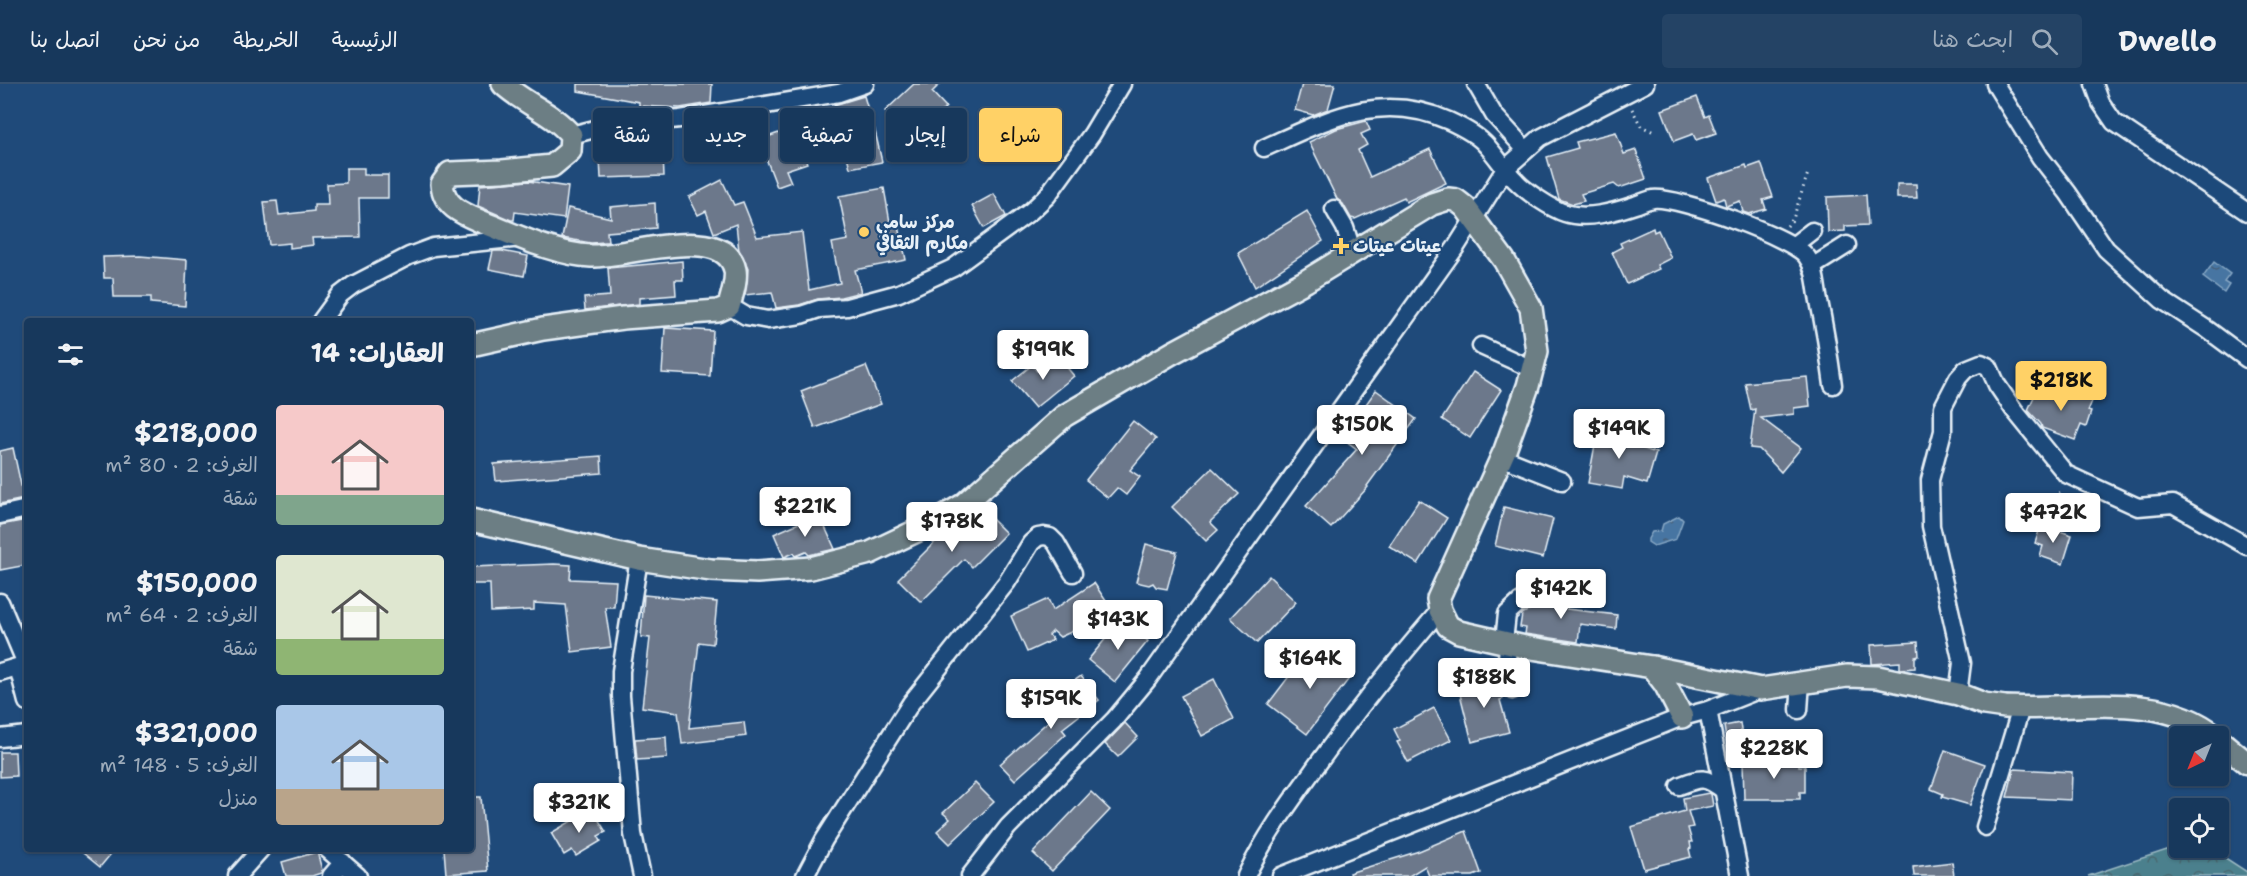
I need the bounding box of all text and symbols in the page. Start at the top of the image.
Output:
search box [1662,14,2082,68]
text: Dwello [2118,22,2217,60]
text: ابحث هنا [1932,25,2013,54]
icon: search [2028,25,2061,58]
text: اتصل بنا [30,26,100,54]
text: من نحن [133,26,200,54]
text: الخريطة [233,26,299,54]
text: الرئيسية [332,26,398,54]
chip: شقة [593,108,672,162]
chip: جديد [684,108,768,162]
chip: تصفية [780,108,874,162]
chip: إيجار [886,108,967,162]
chip: شراء [979,108,1062,162]
place label: مركز سامي مكارم الثقافي [876,210,968,257]
marker: مركز سامي مكارم الثقافي [857,225,871,239]
place label: عيتات عيتات [1353,234,1442,258]
marker: عيتات عيتات [1334,239,1348,253]
pin: $199K [1001,330,1085,381]
text: العقارات: 14 [310,335,444,370]
text: $199K [1011,336,1075,362]
icon: filters [54,338,87,371]
pin: $218K [2019,361,2103,412]
text: $218K [2029,367,2093,393]
pin: $150K [1320,405,1404,456]
pin: $149K [1577,409,1661,460]
text: $150K [1331,411,1393,437]
text: $218,000 [134,415,258,450]
text: $149K [1588,415,1650,441]
icon: home [324,429,396,501]
text: الغرف: 2 · 80 m² [105,452,258,478]
text: شقة [223,485,258,511]
pin: $221K [763,487,847,538]
text: $221K [774,493,836,519]
pin: $472K [2011,493,2095,544]
text: $472K [2019,499,2087,525]
pin: $178K [910,502,994,553]
text: $178K [920,508,984,534]
text: $150,000 [136,565,258,600]
pin: $142K [1519,569,1603,620]
text: $142K [1530,575,1592,601]
icon: home [324,579,396,651]
pin: $143K [1076,600,1160,651]
text: الغرف: 2 · 64 m² [106,602,258,628]
text: $143K [1087,606,1149,632]
text: شقة [223,635,258,661]
pin: $164K [1268,639,1352,690]
text: $164K [1278,645,1342,671]
pin: $188K [1442,658,1526,709]
text: $188K [1452,664,1516,690]
pin: $159K [1009,679,1093,730]
text: $159K [1020,685,1082,711]
text: $321,000 [134,715,258,750]
north arrow [2169,726,2229,786]
map controls [2169,726,2229,858]
icon: home [324,729,396,801]
pin: $228K [1732,729,1816,780]
text: $228K [1740,735,1808,761]
text: الغرف: 5 · 148 m² [100,752,258,778]
pin: $321K [537,783,621,834]
text: منزل [219,785,258,811]
text: $321K [548,789,610,815]
button: locate [2169,798,2229,858]

